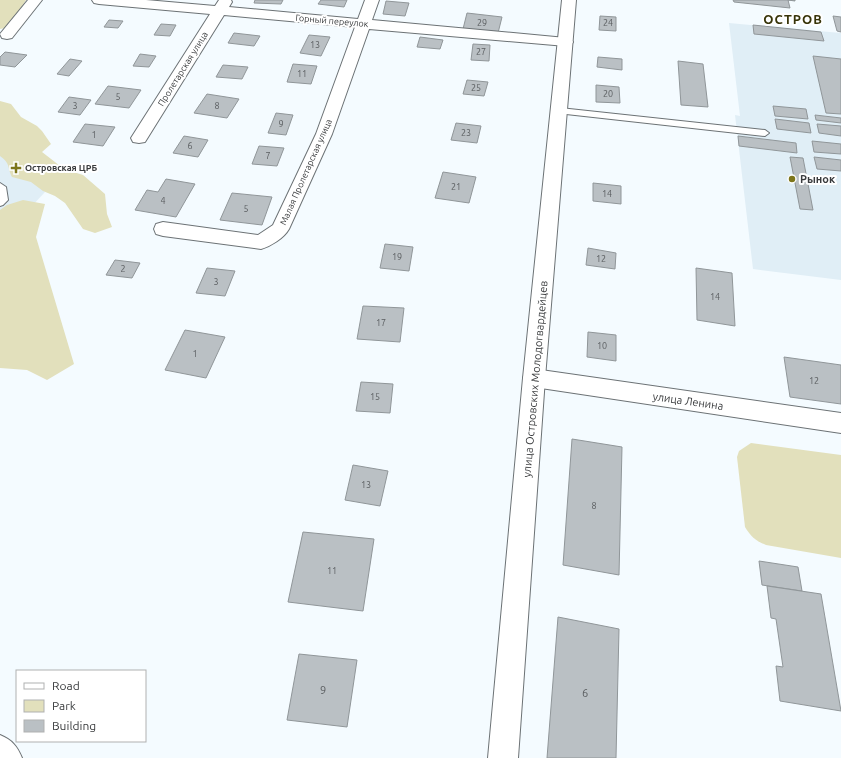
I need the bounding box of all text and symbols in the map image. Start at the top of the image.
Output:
district label: ОСТРОВ [763,12,823,26]
street label: Горный переулок [295,13,369,29]
house number: 29 [477,18,487,28]
house number: 24 [603,18,613,28]
street label: Пролетарская улица [156,30,210,108]
house number: 13 [310,40,320,50]
house number: 27 [476,47,486,57]
house number: 11 [297,69,307,79]
house number: 25 [471,83,481,93]
house number: 20 [603,89,613,99]
house number: 5 [115,92,121,102]
house number: 3 [72,101,78,111]
house number: 8 [214,101,220,111]
street label: Малая Пролетарская улица [278,117,334,227]
house number: 9 [278,119,284,129]
house number: 23 [461,128,471,138]
house number: 1 [91,130,97,140]
house number: 6 [187,141,193,151]
house number: 7 [265,151,271,161]
marker: Островская ЦРБ [10,162,22,174]
place label: Островская ЦРБ [25,163,97,173]
place label: Рынок [800,173,836,185]
marker: Рынок [787,174,797,184]
house number: 21 [451,182,461,192]
house number: 14 [602,189,612,199]
house number: 4 [160,196,166,206]
house number: 5 [243,204,249,214]
house number: 19 [392,252,402,262]
house number: 12 [596,254,606,264]
house number: 2 [120,264,126,274]
house number: 3 [213,277,219,287]
street label: улица Островских Молодогвардейцев [520,280,550,478]
house number: 14 [710,292,720,302]
house number: 17 [376,318,386,328]
house number: 10 [597,341,607,351]
house number: 1 [192,349,198,359]
house number: 12 [809,376,819,386]
street label: улица Ленина [652,390,724,412]
house number: 15 [370,392,380,402]
house number: 13 [361,480,371,490]
house number: 8 [591,501,597,511]
house number: 11 [327,566,337,576]
legend [16,670,146,742]
text: Road [52,679,80,692]
house number: 9 [320,684,326,696]
house number: 6 [582,687,588,699]
text: Park [52,699,76,712]
text: Building [52,719,96,732]

